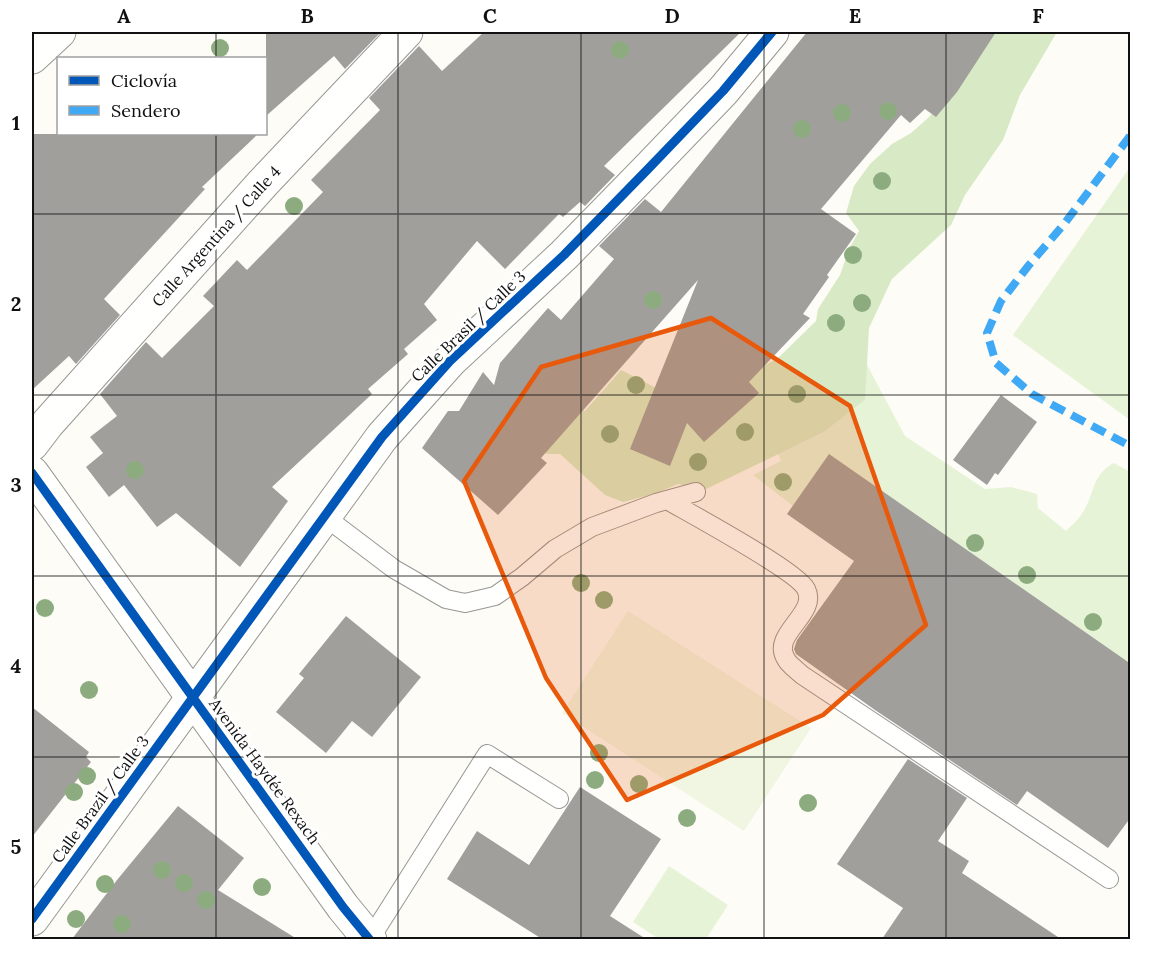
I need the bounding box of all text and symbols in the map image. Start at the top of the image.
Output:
text: A [117,3,131,28]
text: B [300,3,314,28]
text: C [483,3,497,28]
text: D [664,3,680,28]
text: E [849,3,861,28]
text: F [1032,3,1044,28]
legend [57,57,267,135]
text: Ciclovía [111,69,177,92]
text: Sendero [111,99,181,122]
text: 1 [12,110,20,135]
street label: Calle Argentina / Calle 4 [147,161,286,311]
street label: Calle Brasil / Calle 3 [407,266,530,387]
text: 2 [11,291,21,316]
text: 3 [10,472,22,497]
text: 4 [11,653,22,678]
street label: Avenida Haydée Rexach [205,693,325,848]
street label: Calle Brazil / Calle 3 [47,731,154,867]
text: 5 [11,834,22,859]

